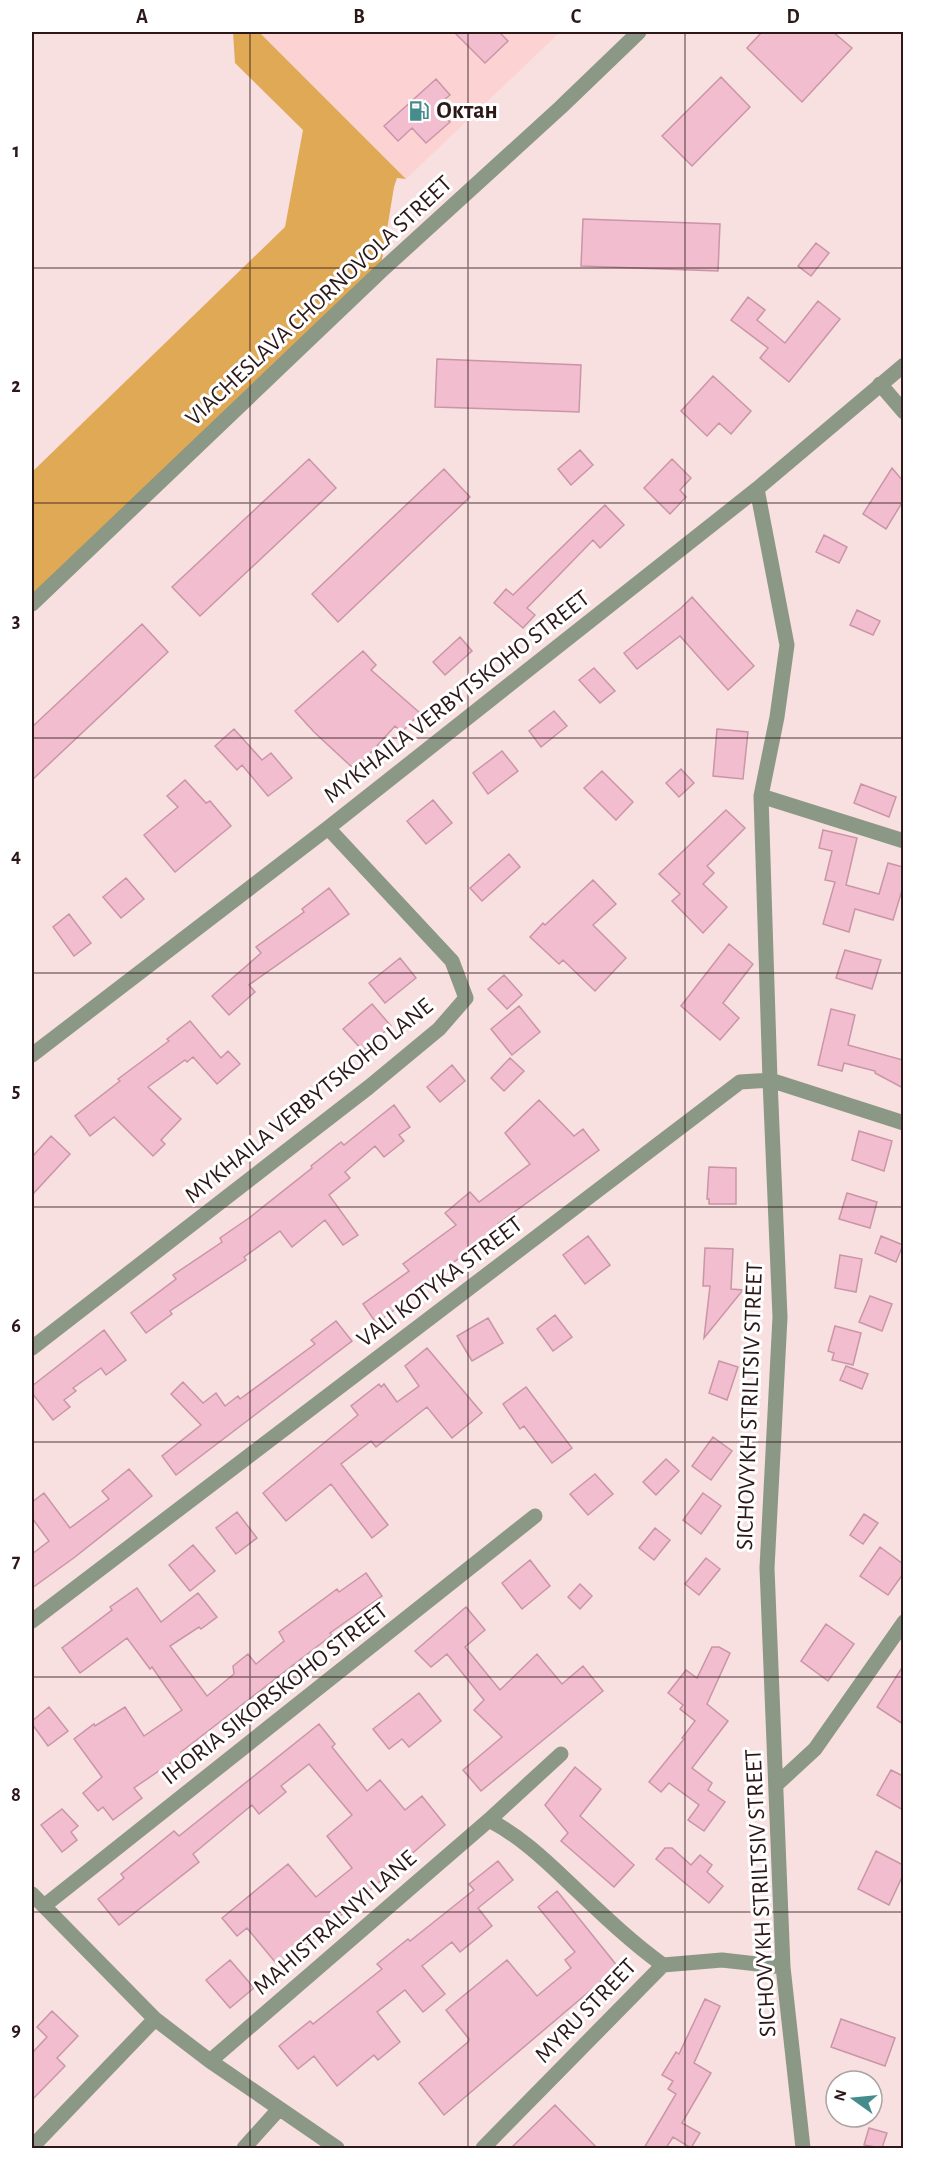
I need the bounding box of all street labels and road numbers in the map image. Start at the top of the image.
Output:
street label: VIACHESLAVA CHORNOVOLA STREET [181,171,457,431]
street label: MYKHAILA VERBYTSKOHO STREET [320,586,595,808]
street label: MYKHAILA VERBYTSKOHO LANE [181,994,438,1208]
street label: VALI KOTYKA STREET [353,1212,527,1352]
street label: SICHOVYKH STRILTSIV STREET [733,1261,767,1551]
street label: IHORIA SIKORSKOHO STREET [157,1598,393,1789]
street label: SICHOVYKH STRILTSIV STREET [741,1748,781,2038]
street label: MAHISTRALNYI LANE [249,1846,421,2000]
street label: MYRU STREET [531,1954,641,2068]

